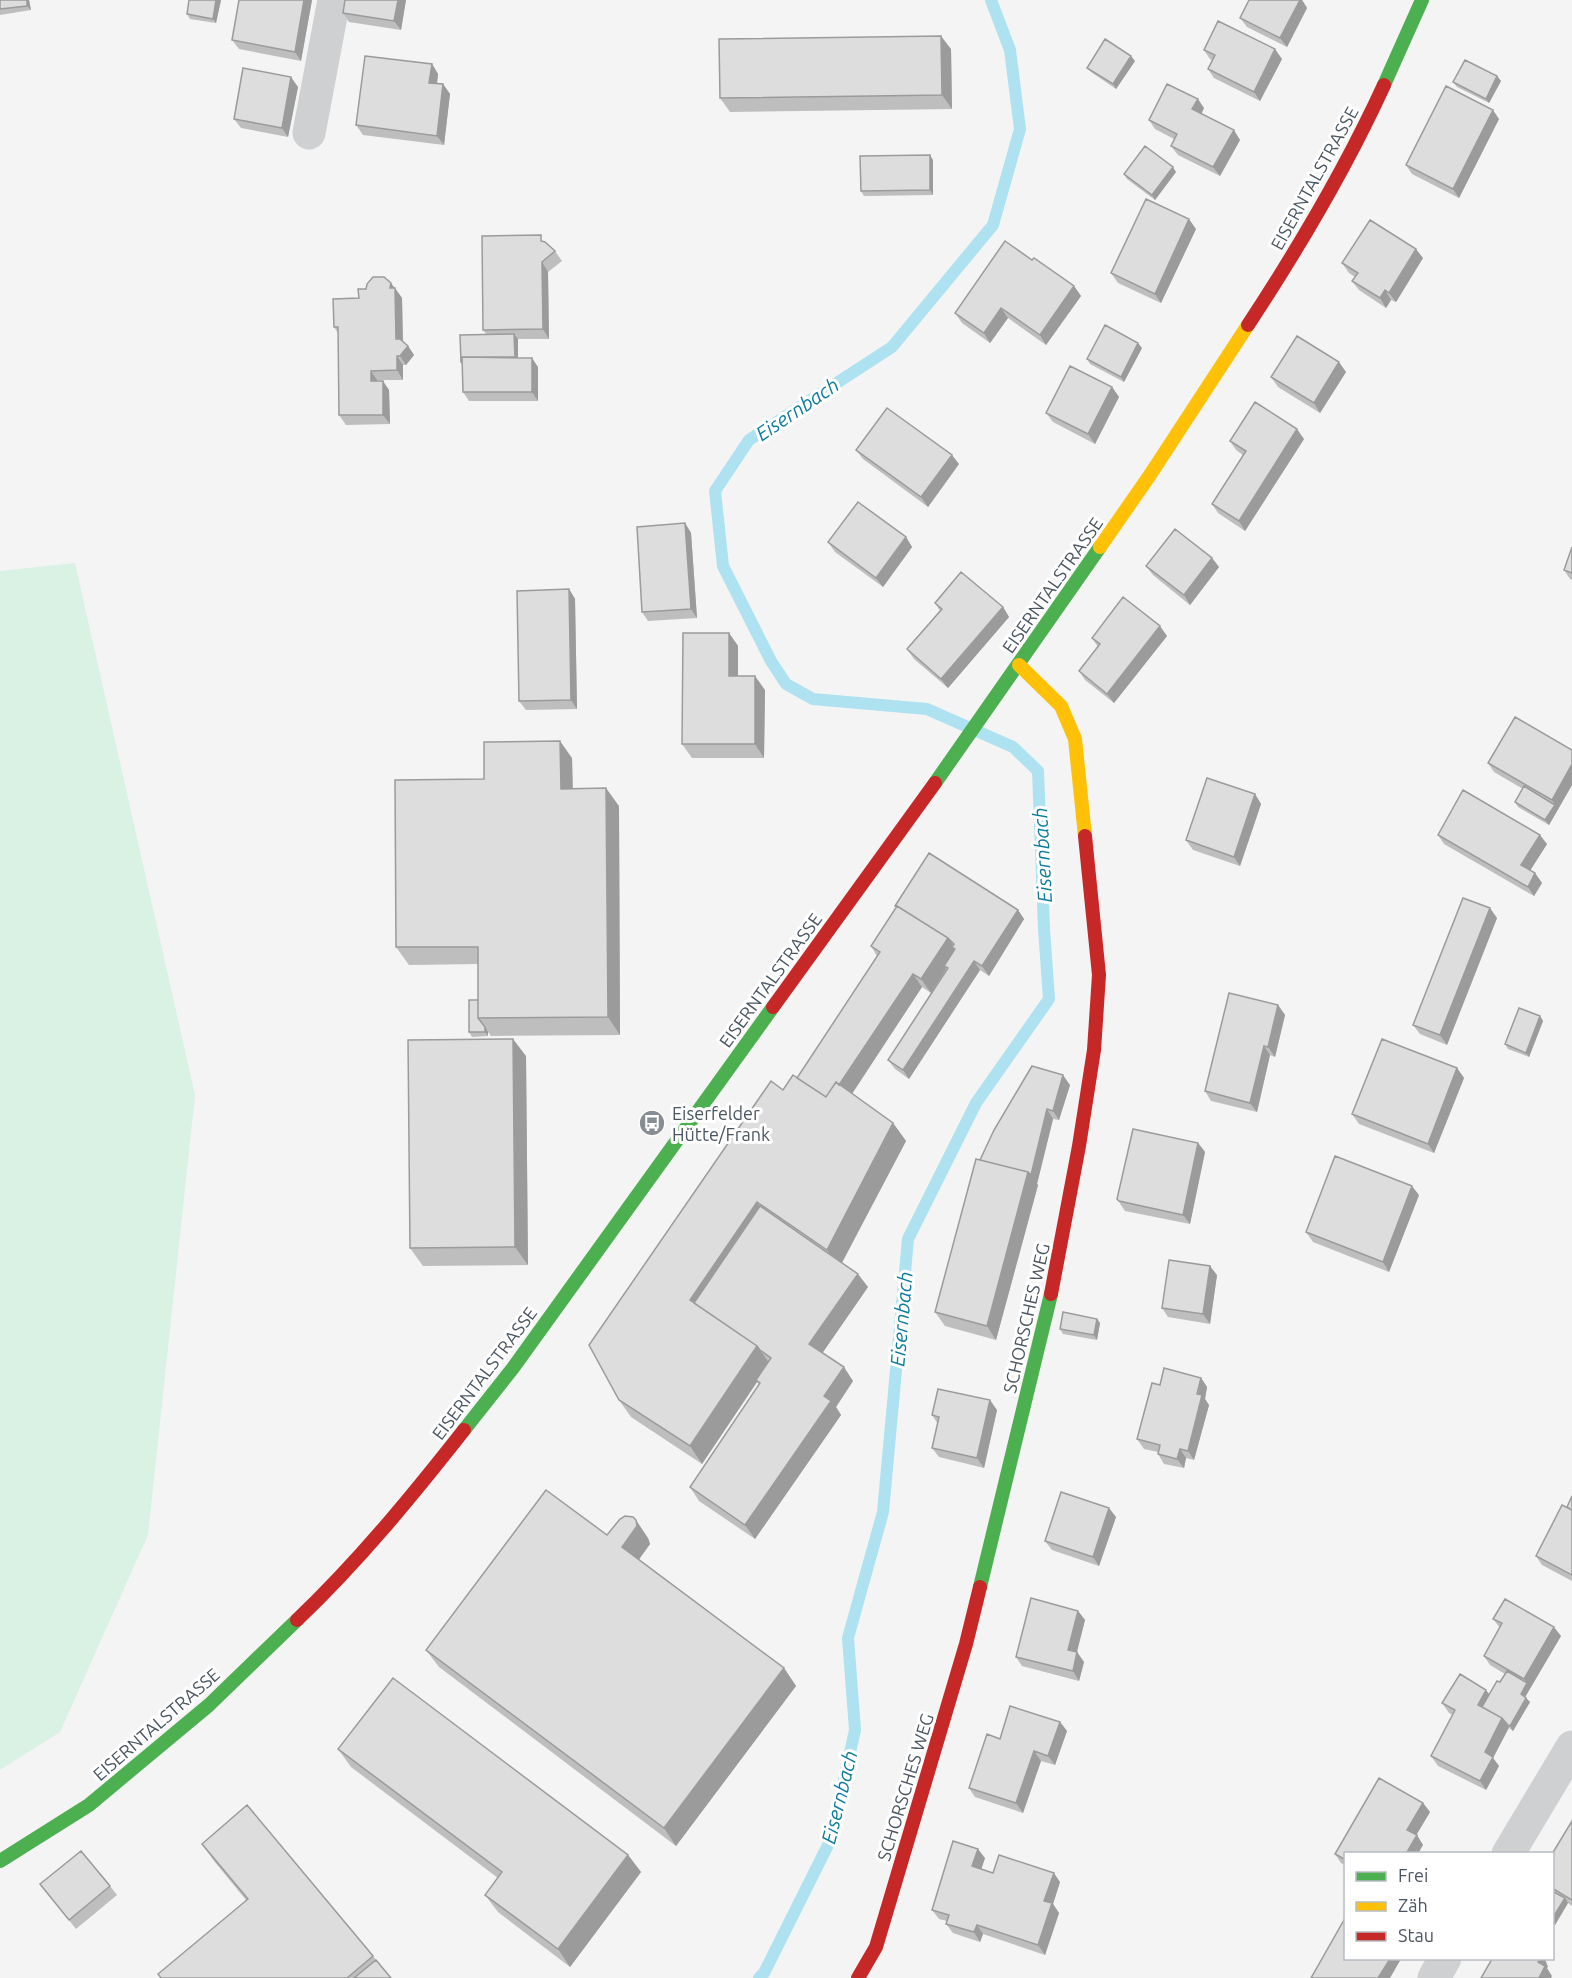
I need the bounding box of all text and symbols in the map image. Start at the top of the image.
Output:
street label: EISERNTALSTRASSE [1266,103,1362,253]
water label: Eisernbach [751,373,843,445]
street label: EISERNTALSTRASSE [998,514,1106,656]
water label: Eisernbach [1028,807,1056,903]
street label: EISERNTALSTRASSE [715,909,825,1051]
place label: Eiserfelder Hütte/Frank [672,1103,770,1144]
bus stop icon: Eiserfelder Hütte/Frank [637,1108,667,1138]
street label: SCHORSCHES WEG [999,1241,1053,1395]
water label: Eisernbach [885,1271,917,1367]
street label: EISERNTALSTRASSE [428,1303,540,1443]
street label: EISERNTALSTRASSE [89,1664,223,1784]
street label: SCHORSCHES WEG [873,1711,937,1863]
water label: Eisernbach [816,1748,862,1846]
legend [1344,1852,1554,1960]
text: Frei [1398,1865,1428,1885]
text: Zäh [1398,1895,1428,1915]
text: Stau [1398,1925,1434,1945]

